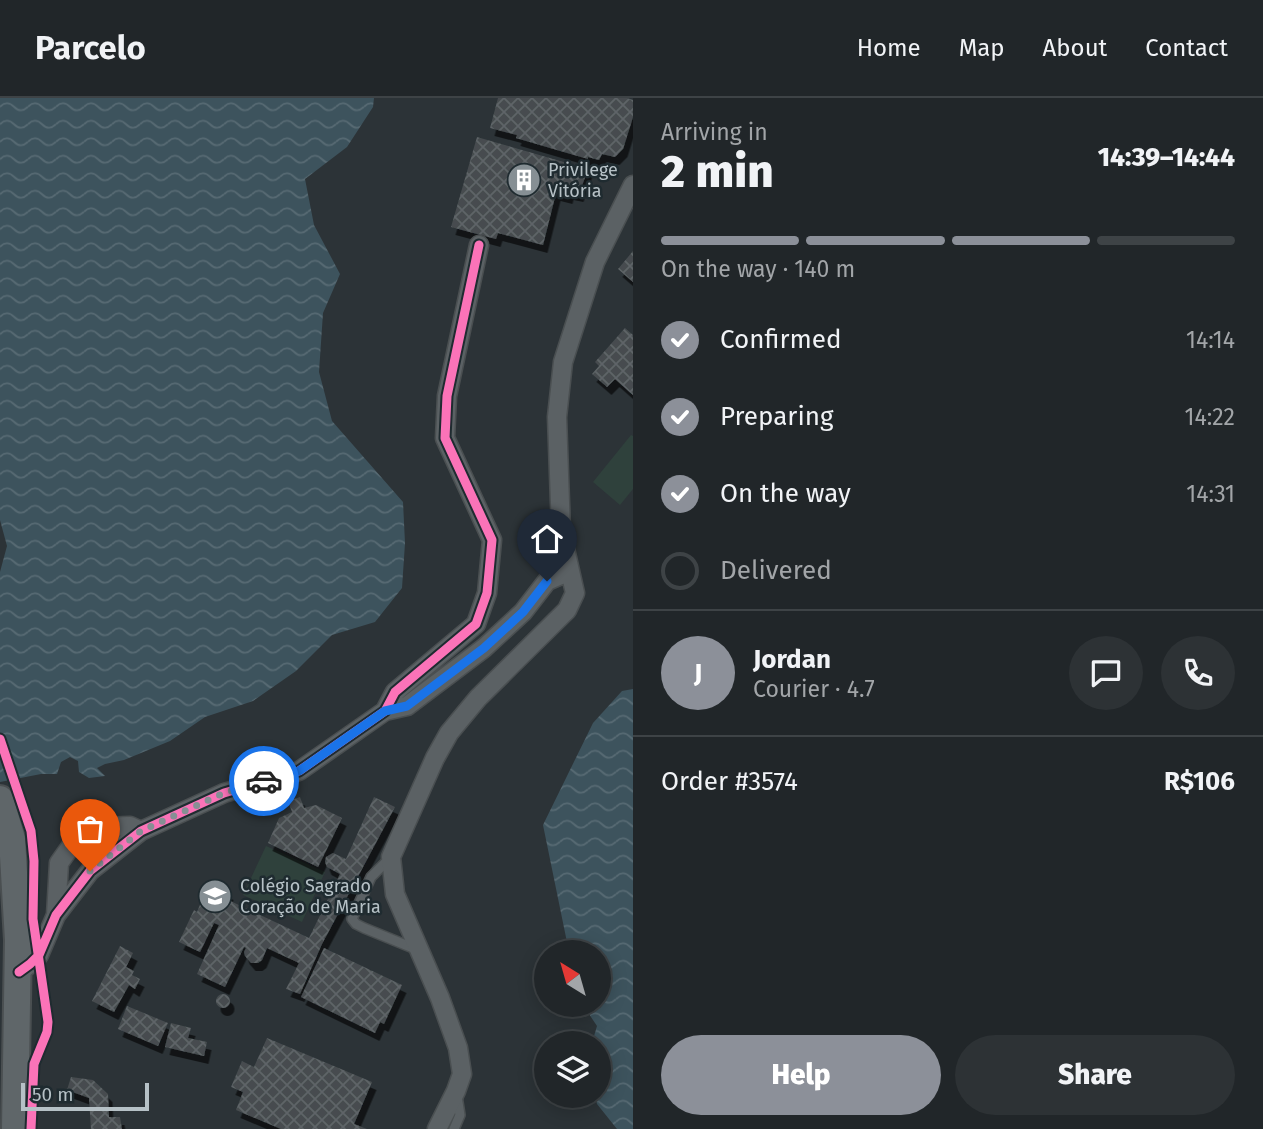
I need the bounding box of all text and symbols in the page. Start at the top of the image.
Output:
text: Parcelo [35,28,146,68]
text: Home [857,34,921,62]
text: Map [959,34,1005,62]
text: About [1043,34,1107,62]
text: Contact [1145,34,1228,62]
text: Arriving in [661,118,768,146]
text: 14:39–14:44 [1098,142,1235,173]
text: 2 min [661,144,774,199]
place label: Privilege Vitória [548,159,618,202]
building icon: Privilege Vitória [505,161,543,199]
text: On the way · 140 m [661,255,855,283]
icon: check [661,321,699,359]
text: Confirmed [720,324,841,355]
text: 14:14 [1186,326,1235,354]
icon: check [661,398,699,436]
text: Preparing [720,401,833,432]
text: 14:22 [1185,403,1235,431]
icon: check [661,475,699,513]
text: On the way [720,478,851,509]
text: 14:31 [1186,480,1235,508]
pin [517,509,577,581]
icon: home [528,520,566,558]
text: Delivered [720,555,832,586]
button: chat [1069,636,1143,710]
button: phone [1161,636,1235,710]
text: Jordan [753,644,831,675]
text: J [694,658,702,689]
text: Courier · 4.7 [753,675,875,703]
courier [229,746,299,816]
icon: car [245,762,283,800]
text: Order #3574 [661,766,798,797]
text: R$106 [1164,766,1235,797]
pin [60,799,120,871]
icon: bag [71,810,109,848]
place label: Colégio Sagrado Coração de Maria [240,875,381,918]
school or university icon: Colégio Sagrado Coração de Maria [196,877,234,915]
north arrow [534,940,611,1017]
map controls [534,940,611,1108]
button: layers [534,1031,611,1108]
button: Help [661,1035,941,1115]
button: Share [955,1035,1235,1115]
scale bar [21,1080,149,1112]
text: 50 m [32,1083,73,1106]

